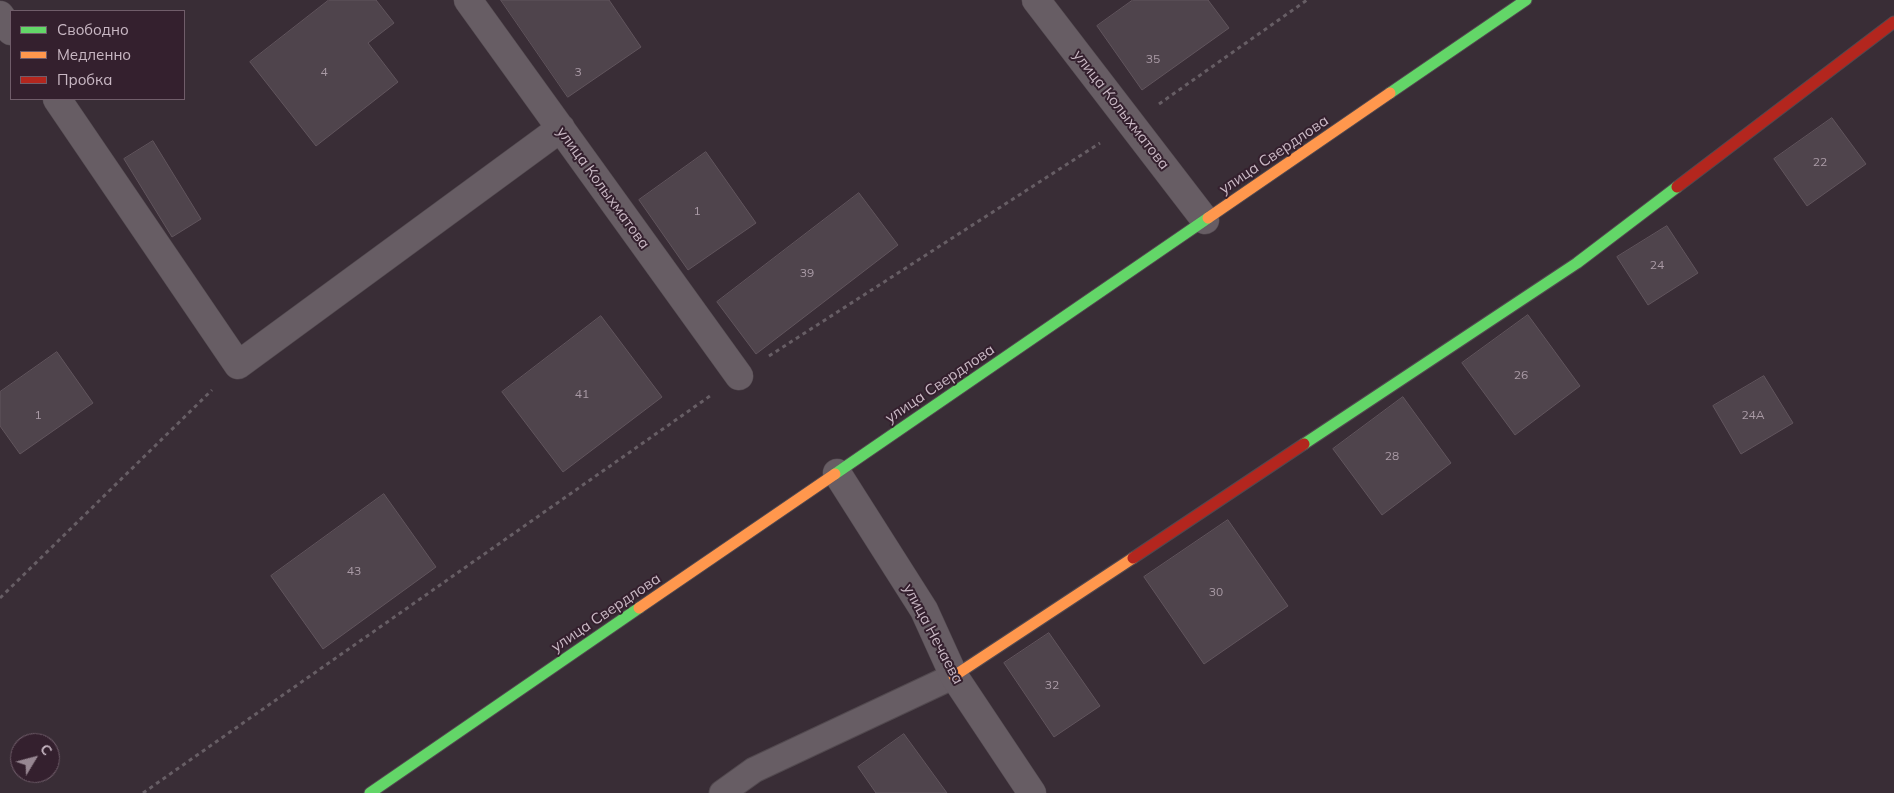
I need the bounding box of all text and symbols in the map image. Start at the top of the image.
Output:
legend [10,10,185,100]
text: Свободно [57,20,129,39]
text: Медленно [57,45,131,64]
street label: улица Колыхматова [1069,47,1173,173]
house number: 35 [1146,52,1160,66]
house number: 4 [320,65,328,79]
house number: 3 [574,65,582,79]
text: Пробка [57,70,112,89]
street label: улица Свердлова [1216,112,1332,198]
street label: улица Колыхматова [553,124,653,252]
house number: 22 [1813,155,1827,169]
house number: 1 [693,204,701,218]
house number: 24 [1650,258,1664,272]
house number: 39 [800,266,814,280]
street label: улица Свердлова [882,341,998,427]
house number: 26 [1514,368,1528,382]
house number: 41 [575,387,589,401]
house number: 1 [34,408,42,422]
house number: 24А [1741,408,1765,422]
house number: 28 [1385,449,1399,463]
house number: 43 [347,564,361,578]
street label: улица Свердлова [548,570,664,656]
street label: улица Нечаева [899,581,967,687]
house number: 30 [1209,585,1223,599]
house number: 32 [1045,678,1059,692]
north arrow [10,733,60,783]
text: С [36,740,56,759]

